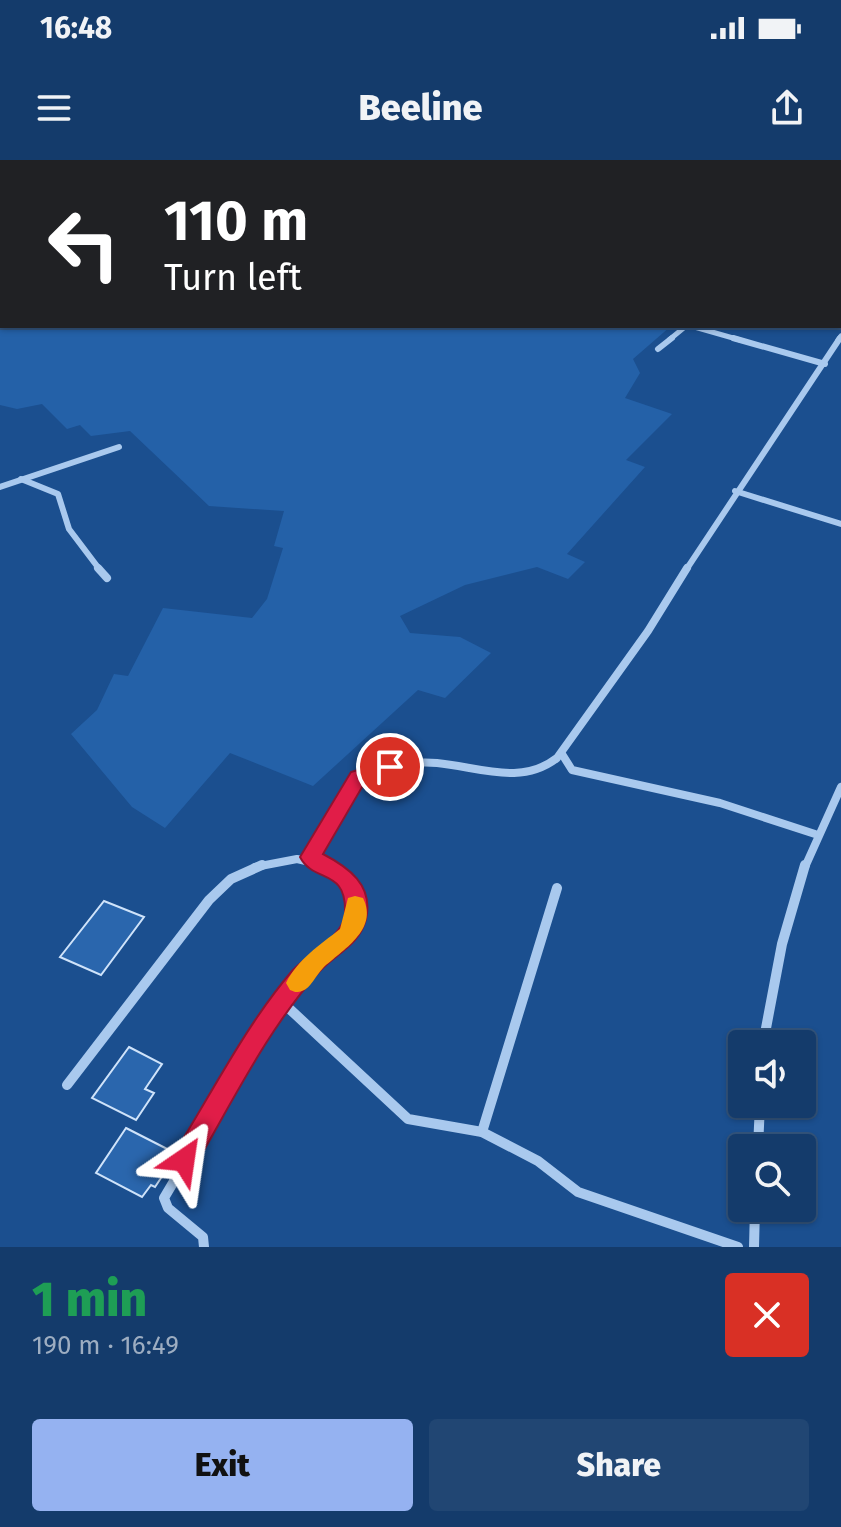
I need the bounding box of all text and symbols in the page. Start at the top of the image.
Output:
text: 16:48 [40,10,112,46]
icon: menu [32,86,76,130]
text: Beeline [359,86,482,130]
icon: share [765,86,809,130]
text: 110 m [164,188,308,255]
icon: left [32,192,136,296]
text: Turn left [164,256,302,300]
pin [356,733,424,801]
icon: arrive [368,745,412,789]
map controls [728,1030,816,1222]
button: sound [728,1030,816,1118]
position arrow [142,1118,226,1202]
button: search [728,1134,816,1222]
text: 1 min [32,1271,147,1329]
button: close [725,1273,809,1357]
text: 190 m · 16:49 [32,1330,179,1361]
button: Exit [32,1419,413,1511]
button: Share [429,1419,809,1511]

